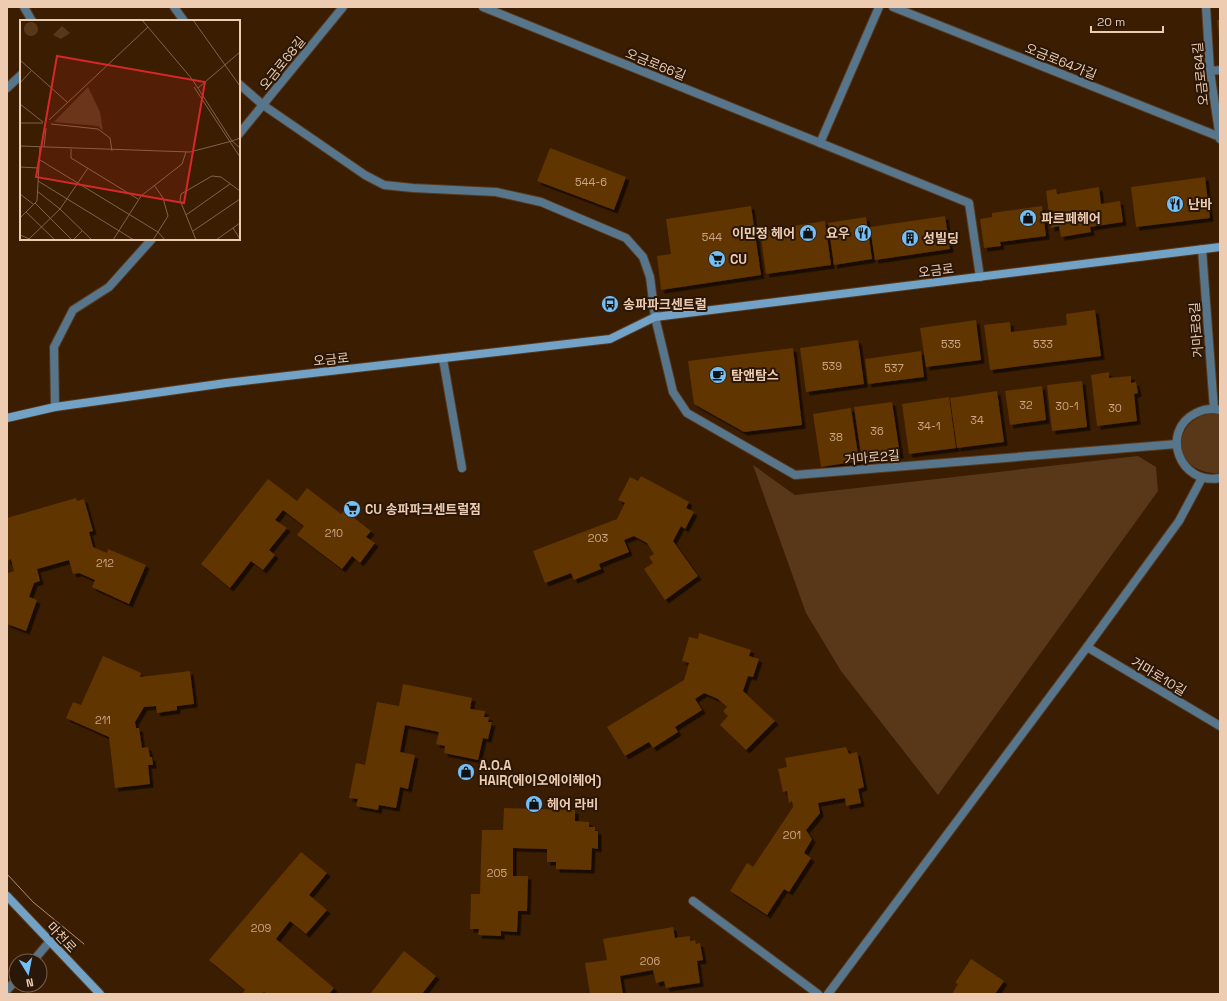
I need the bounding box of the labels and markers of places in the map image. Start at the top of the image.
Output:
restaurant icon: 난바 [1165,194,1185,214]
place label: 난바 [1188,196,1212,213]
shop icon: 파르페헤어 [1018,208,1038,228]
place label: 파르페헤어 [1041,210,1101,227]
shop icon: 이민정 헤어 [798,223,818,243]
restaurant icon: 요우 [853,223,873,243]
place label: 이민정 헤어 [732,225,795,242]
place label: 요우 [826,225,850,242]
building icon: 성빌딩 [900,228,920,248]
place label: 성빌딩 [923,230,959,247]
supermarket icon: CU [707,249,727,269]
place label: CU [730,251,747,268]
bus stop icon: 송파파크센트럴 [600,294,620,314]
place label: 송파파크센트럴 [623,296,707,313]
cafe icon: 탐앤탐스 [708,365,728,385]
place label: 탐앤탐스 [731,367,779,384]
supermarket icon: CU 송파파크센트럴점 [342,499,362,519]
place label: CU 송파파크센트럴점 [365,501,481,518]
place label: A.O.A HAIR(에이오에이헤어) [479,757,601,789]
shop icon: A.O.A HAIR(에이오에이헤어) [456,762,476,782]
shop icon: 헤어 라비 [524,794,544,814]
place label: 헤어 라비 [547,796,598,813]

